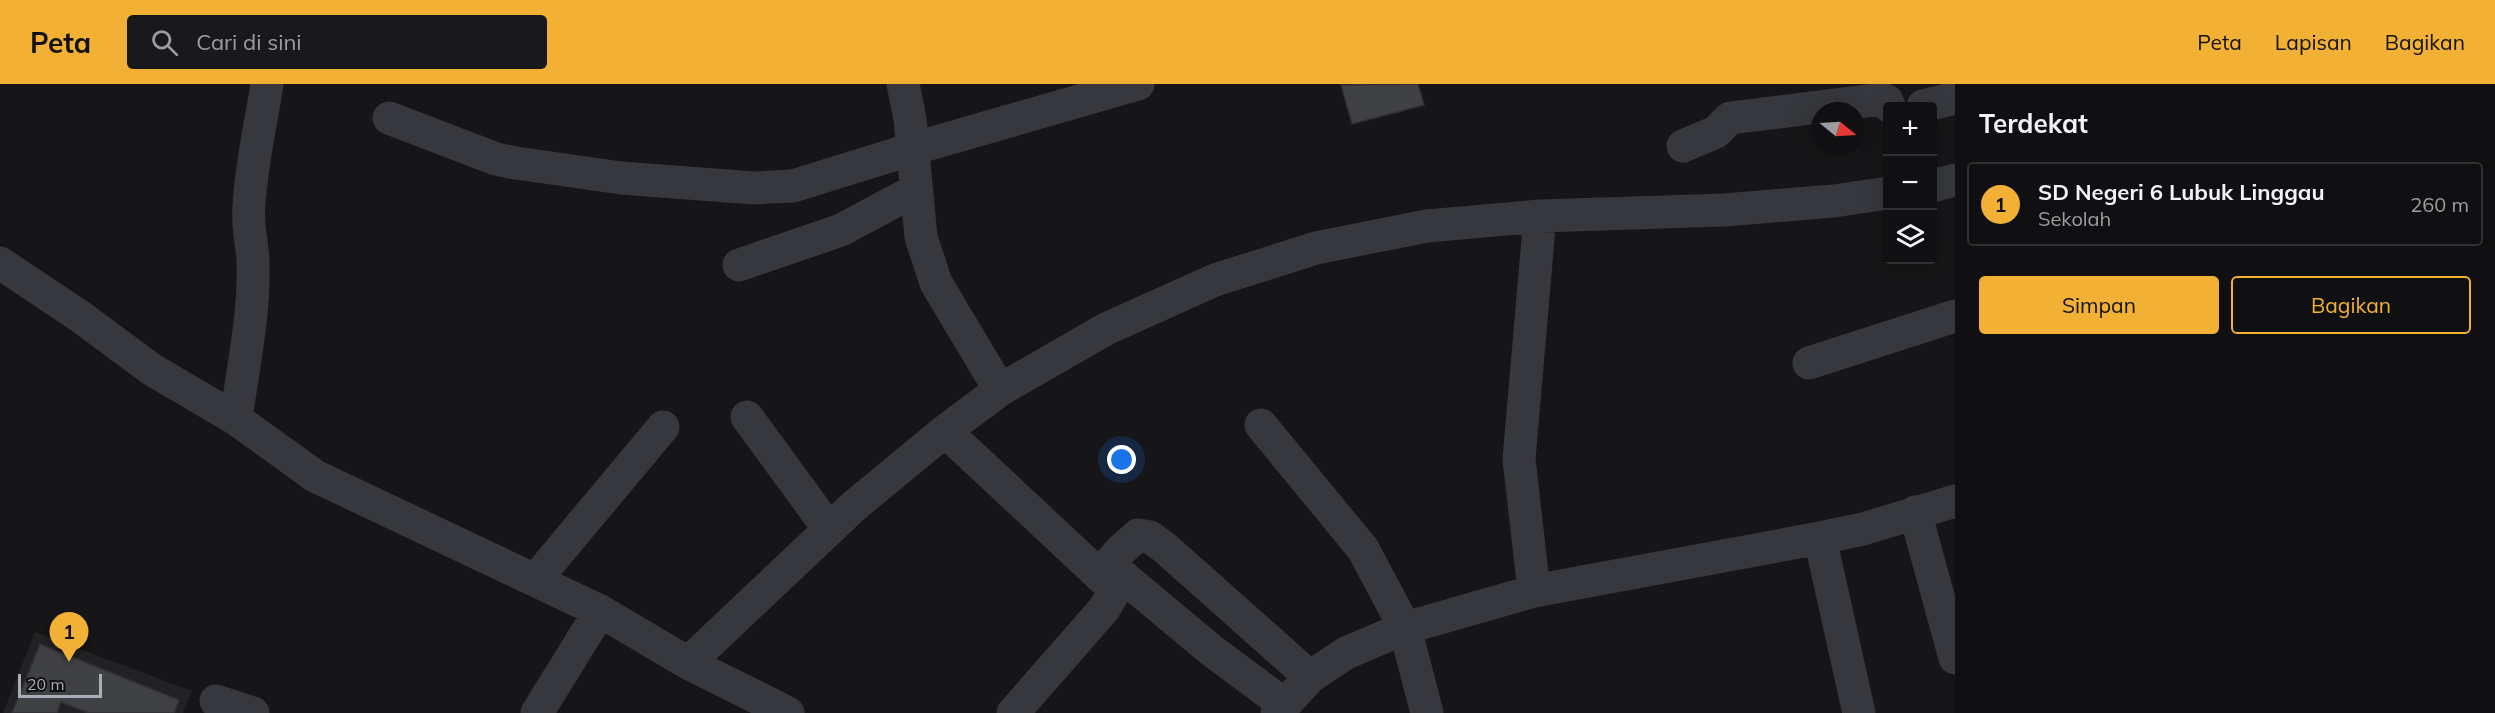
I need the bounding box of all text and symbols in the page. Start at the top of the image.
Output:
search box [127,15,547,69]
text: Peta [30,25,91,60]
icon: search [148,26,181,59]
text: Cari di sini [196,28,302,56]
text: Peta [2197,29,2242,55]
text: Lapisan [2275,29,2352,55]
text: Bagikan [2385,29,2465,55]
north arrow [1811,102,1865,156]
map controls [1883,102,1937,264]
button: + [1883,102,1937,156]
text: Terdekat [1979,107,2088,140]
button: − [1883,156,1937,210]
text: SD Negeri 6 Lubuk Linggau [2038,178,2325,206]
text: 1 [1995,192,2007,217]
text: 260 m [2410,192,2469,217]
text: Sekolah [2038,206,2111,231]
button: layers [1883,210,1937,264]
button: Simpan [1979,276,2219,334]
button: Bagikan [2231,276,2471,334]
your location [1107,445,1136,474]
pin: 1 [50,612,88,662]
scale bar [18,671,102,698]
text: 20 m [27,674,64,694]

